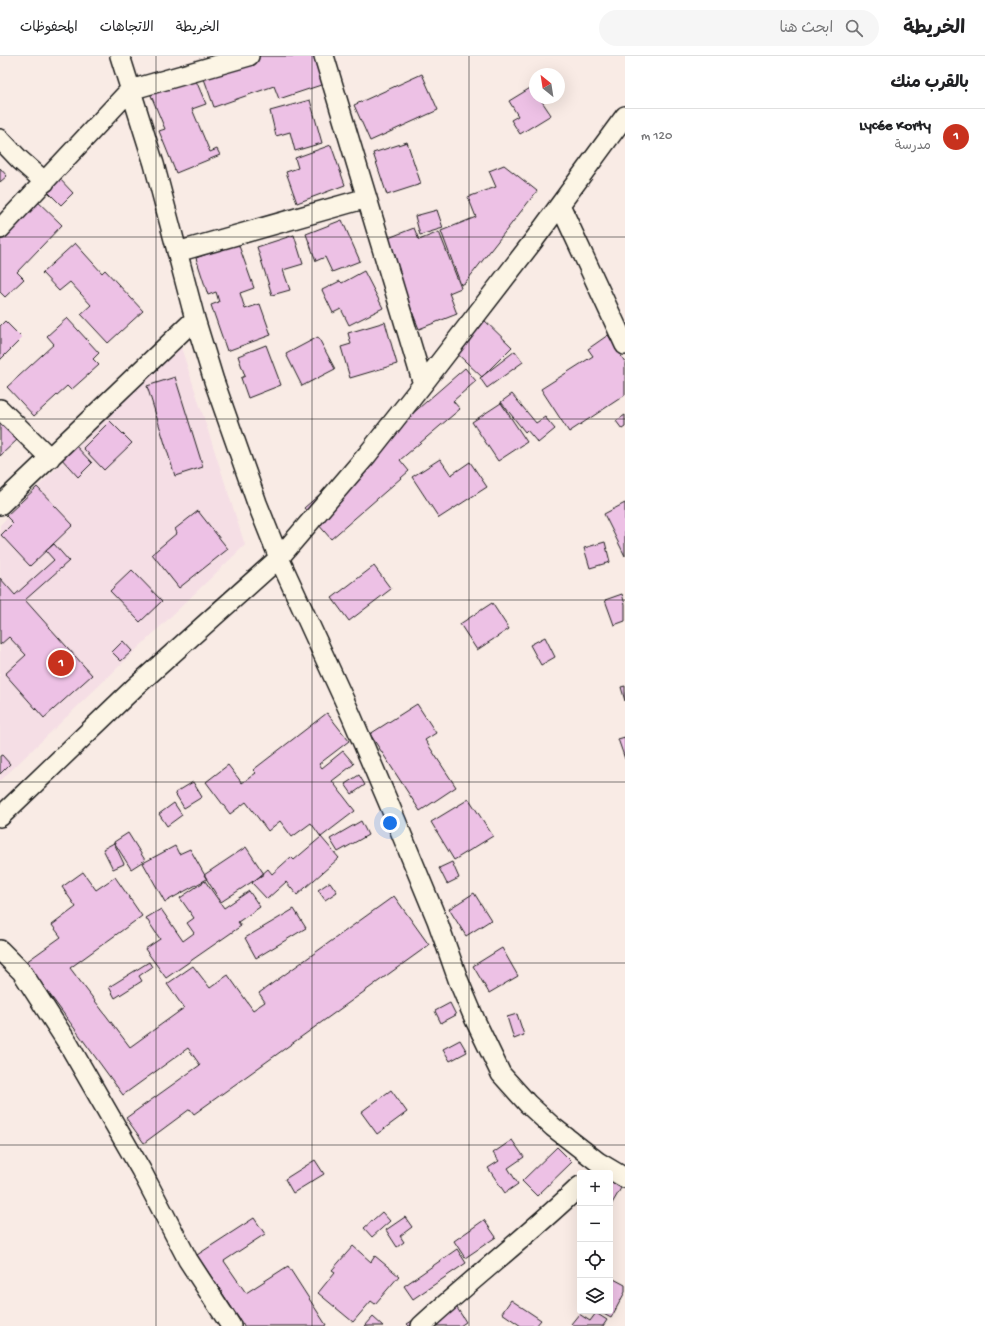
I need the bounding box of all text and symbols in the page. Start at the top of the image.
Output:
search box [599,10,879,46]
icon: search [843,17,865,39]
text: الخريطة [903,18,965,41]
text: المحفوظات [20,20,78,37]
text: الاتجاهات [100,20,154,37]
text: الخريطة [176,20,219,37]
text: ابحث هنا [779,20,833,38]
north arrow [529,68,565,104]
text: بالقرب منك [890,74,969,94]
text: Lycée Korty [859,117,931,135]
text: 120 m [641,129,672,144]
text: 1 [953,129,959,144]
text: مدرسة [895,139,931,154]
pin: 1 [48,648,74,678]
your location [380,813,400,833]
map controls [577,1170,613,1314]
button: + [577,1170,613,1206]
button: − [577,1206,613,1242]
button: locate [577,1242,613,1278]
button: layers [577,1278,613,1314]

